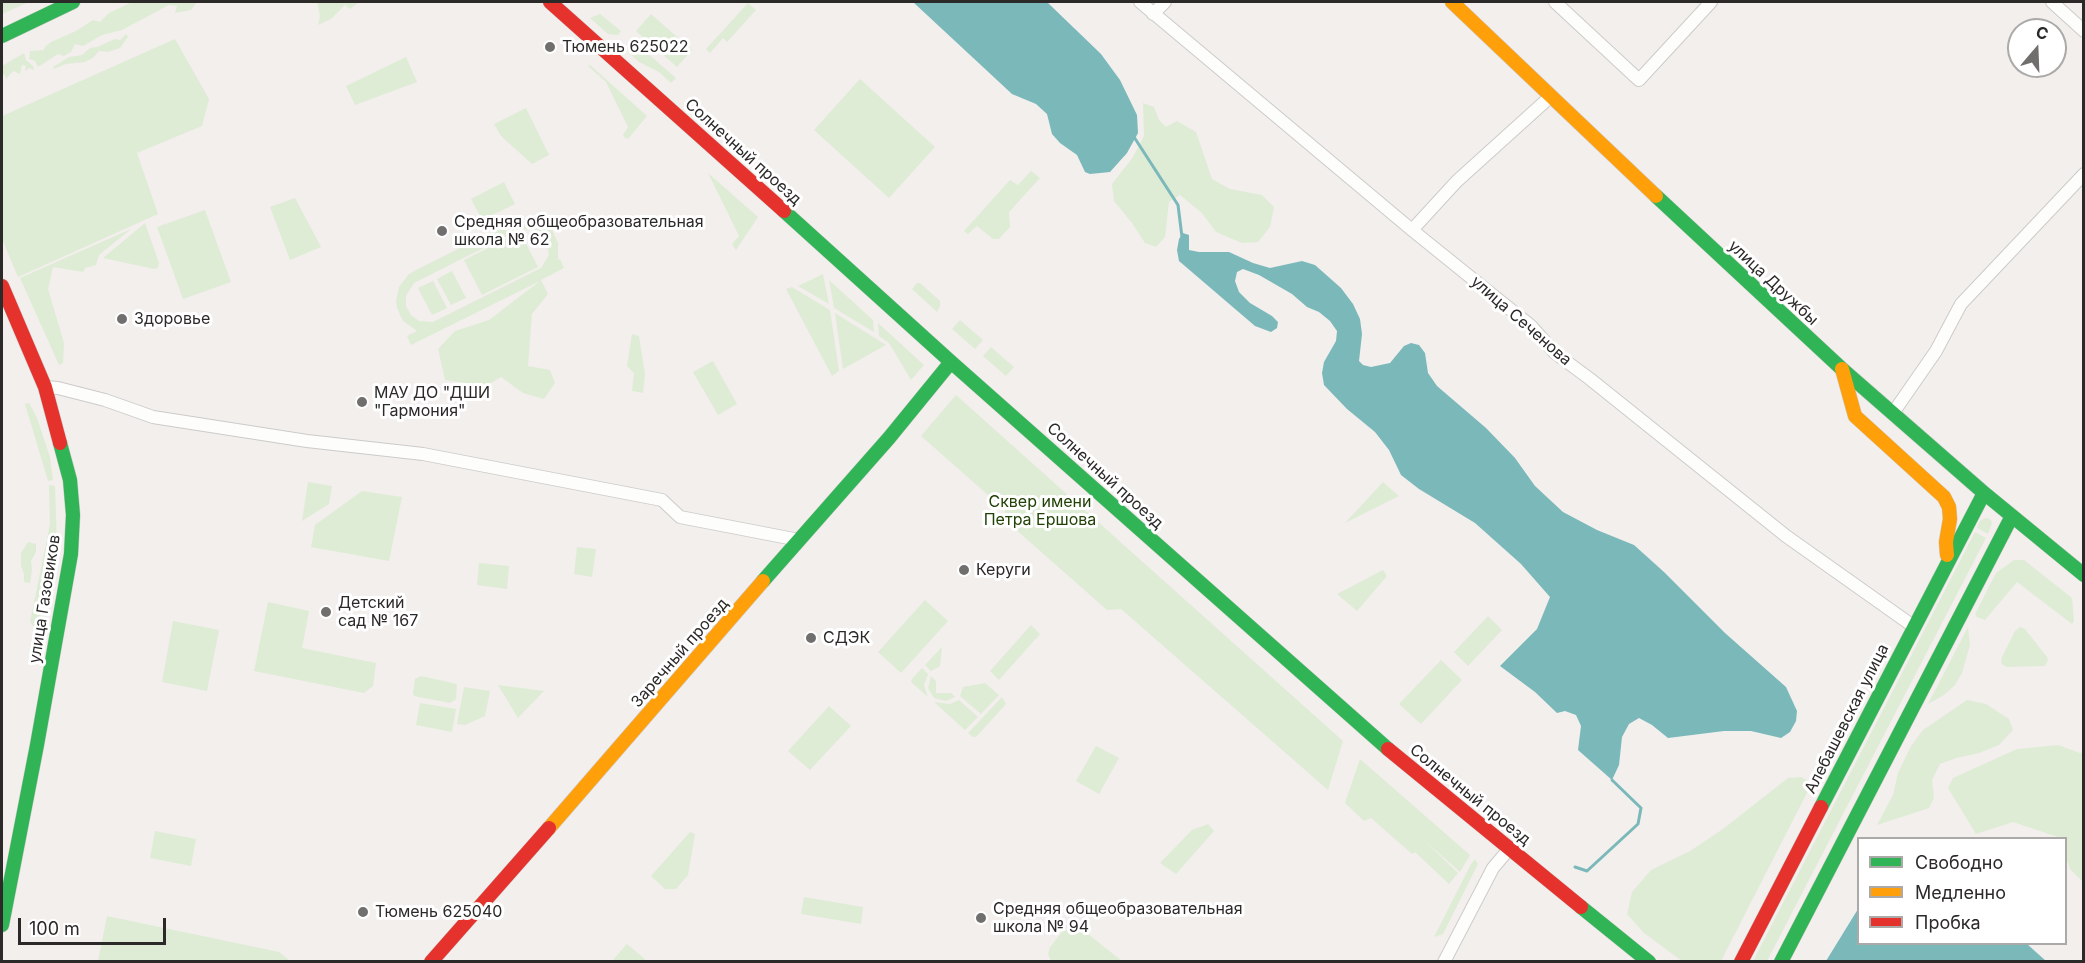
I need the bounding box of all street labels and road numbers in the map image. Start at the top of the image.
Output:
street label: Солнечный проезд [681,95,805,209]
street label: улица Дружбы [1724,237,1822,329]
street label: улица Сеченова [1467,272,1575,370]
street label: Солнечный проезд [1043,419,1167,533]
street label: улица Газовиков [25,533,65,665]
street label: Заречный проезд [627,594,733,712]
street label: Алебашевская улица [1801,641,1893,797]
street label: Солнечный проезд [1406,740,1534,850]

